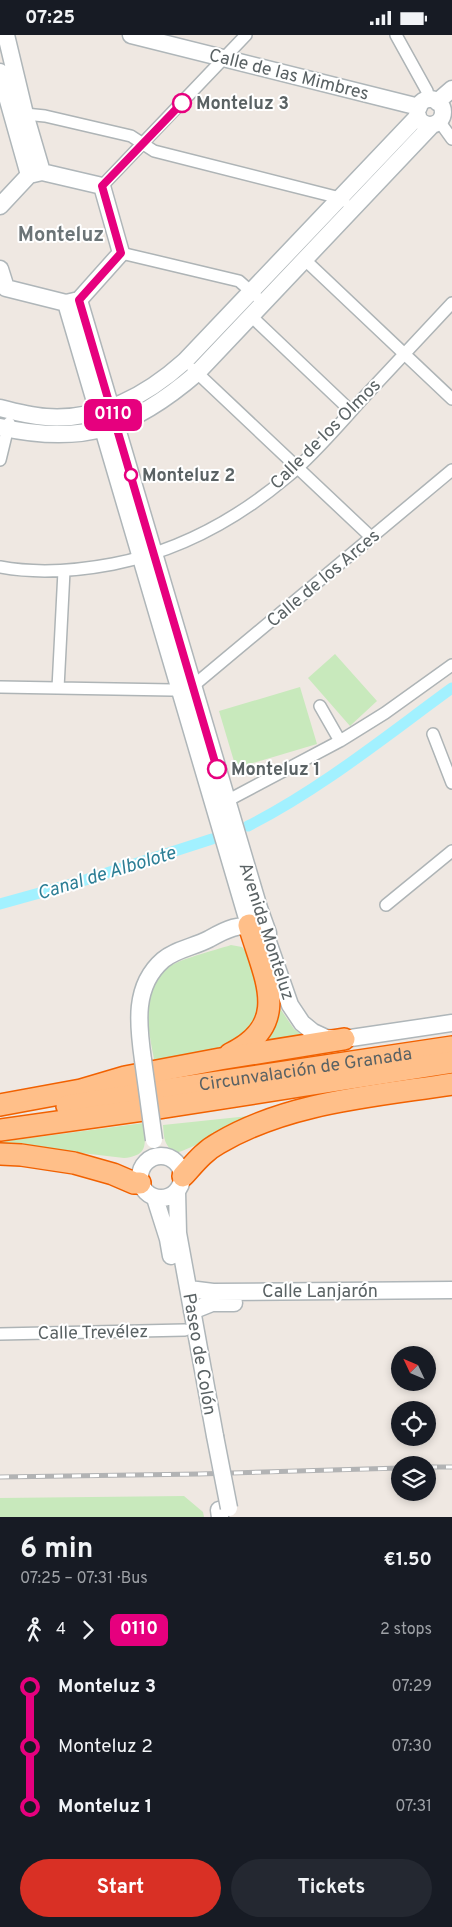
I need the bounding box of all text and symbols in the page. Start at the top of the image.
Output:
text: 07:25 [25,6,75,30]
street label: Calle de las Mimbres [206,44,371,106]
marker: Monteluz 3 [172,93,192,113]
place label: Monteluz 3 [196,93,289,116]
district label: Monteluz [18,223,104,249]
street label: Calle de los Olmos [266,375,386,495]
line badge: 0110 [78,399,148,431]
text: 0110 [94,403,132,426]
place label: Monteluz 2 [142,465,235,488]
marker: Monteluz 2 [124,468,138,482]
street label: Calle de los Arces [263,525,385,633]
marker: Monteluz 1 [207,759,227,779]
place label: Monteluz 1 [231,759,320,782]
water label: Canal de Albolote [35,841,179,906]
street label: Avenida Monteluz [232,860,299,1003]
street label: Circunvalación de Granada [197,1043,414,1098]
street label: Calle Lanjarón [262,1281,378,1304]
street label: Paseo de Colón [176,1291,221,1417]
street label: Calle Trevélez [38,1321,149,1346]
north arrow [391,1346,436,1391]
map controls [391,1346,436,1501]
button: locate [391,1401,436,1446]
button: layers [391,1456,436,1501]
text: 6 min [20,1532,93,1568]
text: €1.50 [384,1548,432,1572]
text: 07:25 – 07:31 · Bus [20,1569,148,1589]
icon: walk [20,1616,48,1644]
icon: forward [74,1616,102,1644]
text: 0110 [120,1618,158,1641]
text: 4 [56,1620,66,1640]
text: 2 stops [380,1620,432,1640]
text: Monteluz 3 [58,1675,156,1699]
text: 07:29 [392,1677,432,1697]
text: Monteluz 2 [58,1735,153,1759]
text: 07:30 [391,1737,432,1757]
text: Monteluz 1 [58,1795,152,1819]
text: 07:31 [395,1797,432,1817]
button: Start [20,1859,221,1917]
button: Tickets [231,1859,432,1917]

